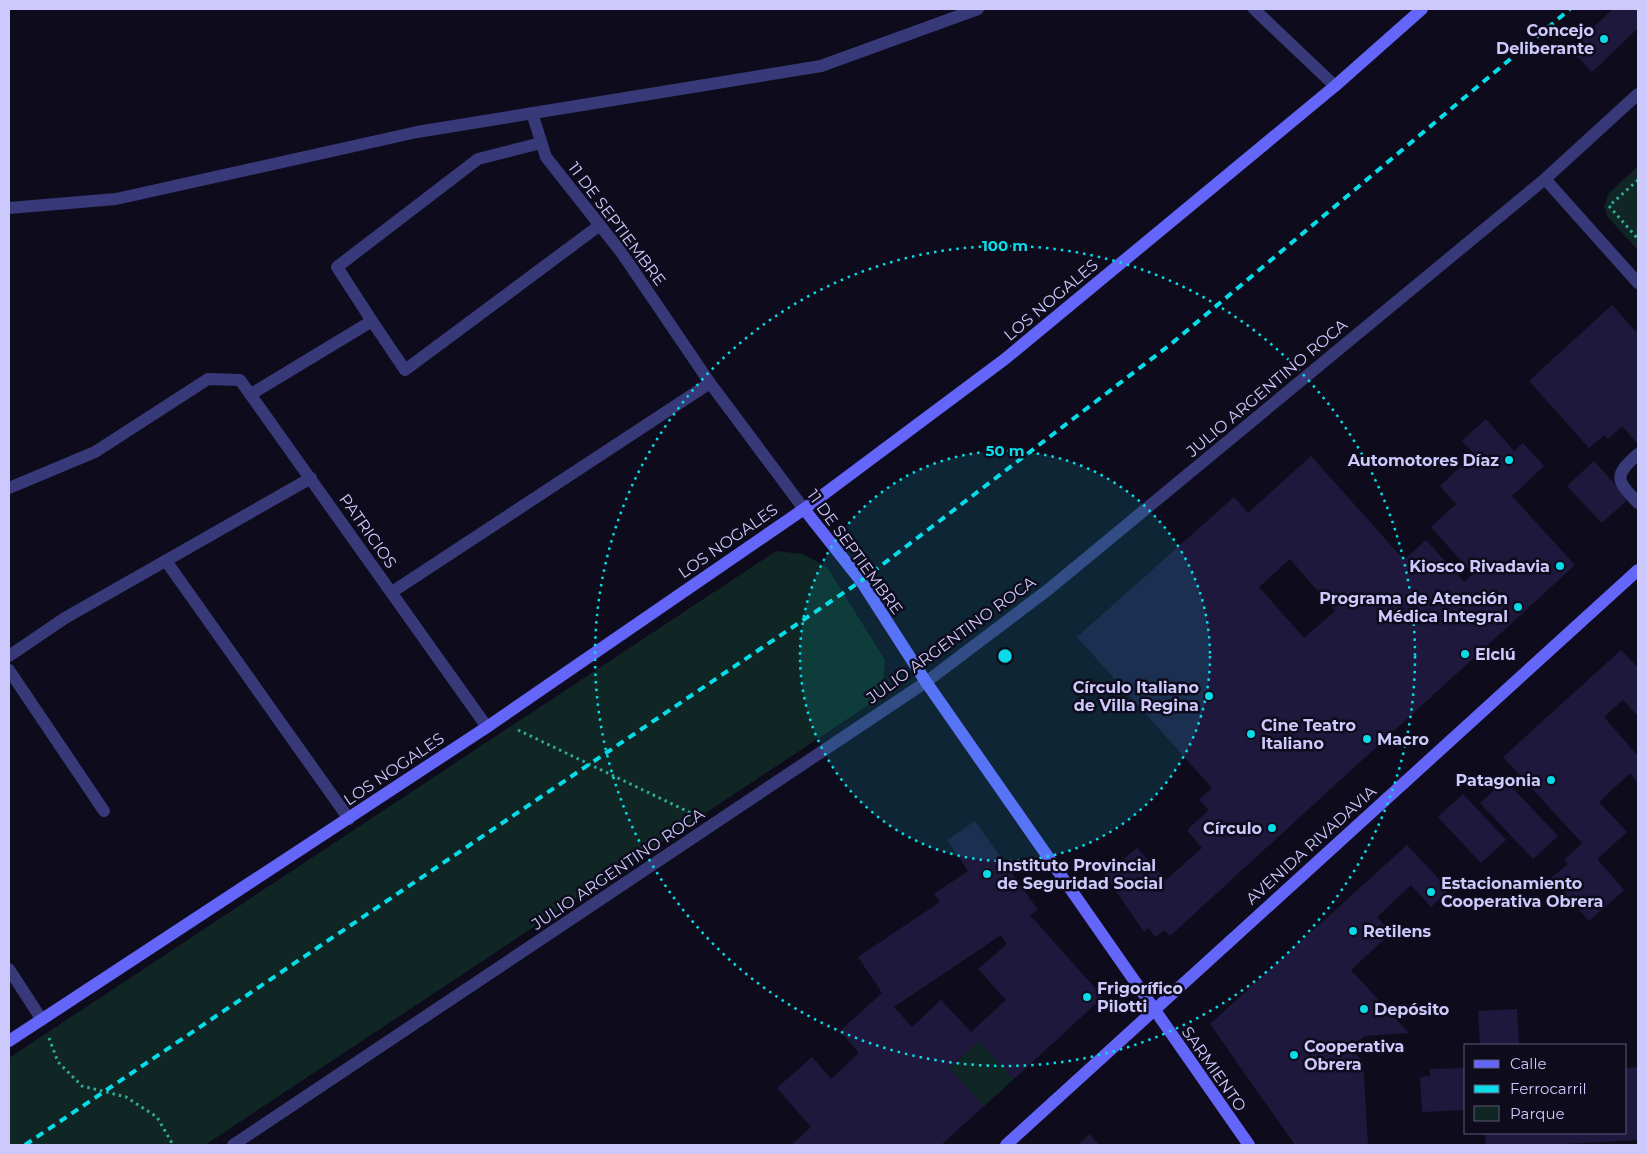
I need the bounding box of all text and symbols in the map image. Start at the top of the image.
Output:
place label: Concejo Deliberante [1496,21,1594,58]
marker: Concejo Deliberante [1598,33,1610,45]
street label: 11 DE SEPTIEMBRE [564,159,670,289]
text: 100 m [982,236,1028,255]
street label: LOS NOGALES [1000,255,1102,345]
street label: JULIO ARGENTINO ROCA [1182,315,1352,461]
text: 50 m [985,441,1025,460]
place label: Automotores Díaz [1347,451,1499,470]
marker: Automotores Díaz [1503,454,1515,466]
street label: 11 DE SEPTIEMBRE [803,486,907,618]
street label: PATRICIOS [335,490,401,572]
street label: LOS NOGALES [675,500,781,582]
place label: Kiosco Rivadavia [1409,557,1550,576]
marker: Kiosco Rivadavia [1554,560,1566,572]
street label: JULIO ARGENTINO ROCA [862,572,1039,708]
place label: Programa de Atención Médica Integral [1319,589,1508,626]
marker: Programa de Atención Médica Integral [1512,601,1524,613]
place label: Elclú [1475,645,1516,664]
centre of rings [996,647,1014,665]
marker: Elclú [1459,648,1471,660]
place label: Círculo Italiano de Villa Regina [1073,678,1199,715]
marker: Círculo Italiano de Villa Regina [1203,690,1215,702]
place label: Cine Teatro Italiano [1261,716,1356,753]
street label: LOS NOGALES [340,728,448,810]
marker: Cine Teatro Italiano [1245,728,1257,740]
place label: Macro [1377,730,1429,749]
marker: Macro [1361,733,1373,745]
place label: Patagonia [1456,771,1541,790]
marker: Patagonia [1545,774,1557,786]
street label: AVENIDA RIVADAVIA [1242,781,1380,908]
street label: JULIO ARGENTINO ROCA [527,804,708,934]
place label: Círculo [1203,819,1262,838]
marker: Círculo [1266,822,1278,834]
place label: Instituto Provincial de Seguridad Social [997,856,1163,893]
marker: Instituto Provincial de Seguridad Social [981,868,993,880]
place label: Estacionamiento Cooperativa Obrera [1441,874,1603,911]
marker: Estacionamiento Cooperativa Obrera [1425,886,1437,898]
place label: Retilens [1363,922,1432,941]
marker: Retilens [1347,925,1359,937]
place label: Frigorífico Pilotti [1097,979,1183,1016]
marker: Frigorífico Pilotti [1081,991,1093,1003]
place label: Depósito [1374,1000,1449,1019]
marker: Depósito [1358,1003,1370,1015]
street label: SARMIENTO [1178,1023,1250,1115]
place label: Cooperativa Obrera [1304,1037,1404,1074]
legend [1464,1044,1627,1134]
marker: Cooperativa Obrera [1288,1049,1300,1061]
text: Calle [1510,1054,1547,1073]
text: Ferrocarril [1510,1079,1587,1098]
text: Parque [1510,1104,1565,1123]

